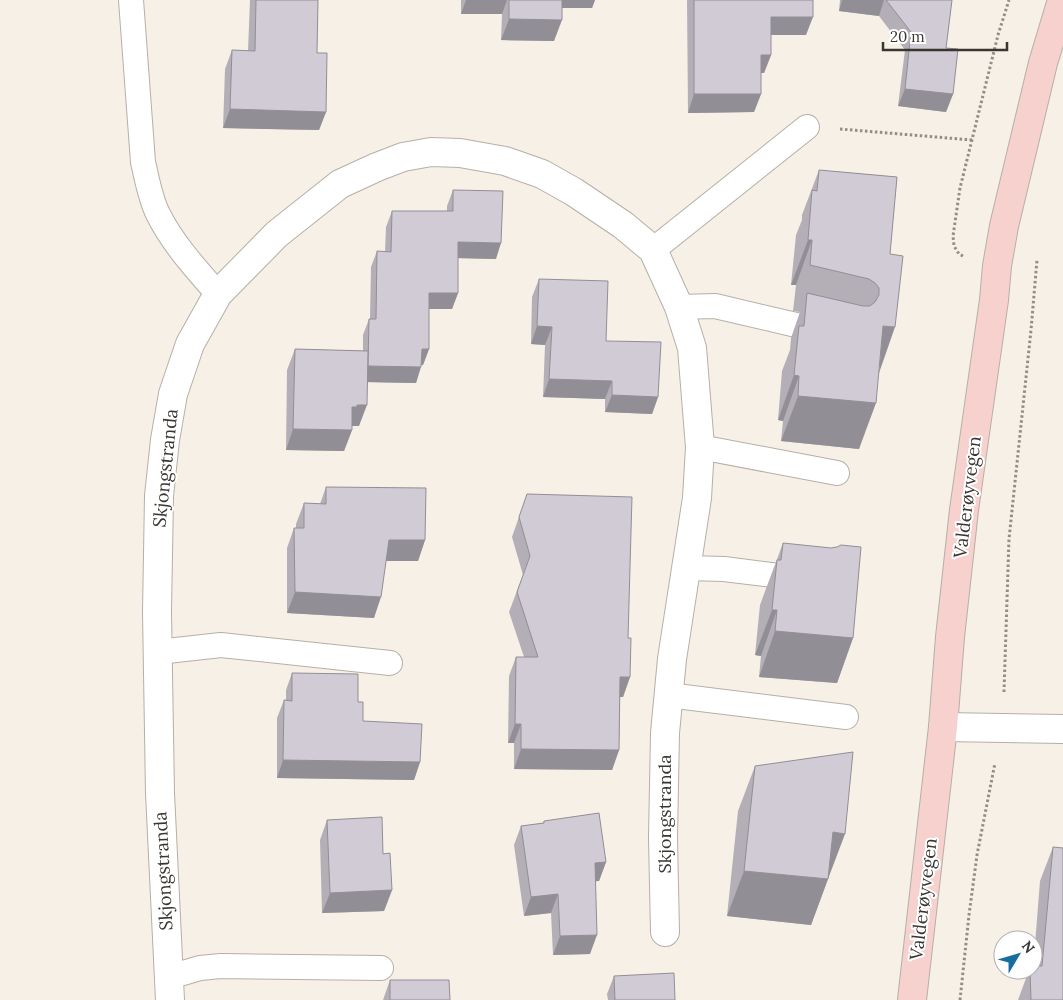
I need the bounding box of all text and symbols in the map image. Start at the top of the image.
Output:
scale bar [883,20,1007,52]
text: 20 m [890,27,925,46]
street label: Skjongstranda [147,408,183,528]
street label: Valderøyvegen [948,435,986,560]
street label: Skjongstranda [653,754,676,874]
street label: Skjongstranda [148,811,178,931]
street label: Valderøyvegen [904,837,942,962]
north arrow [993,930,1043,980]
text: N [1018,937,1039,957]

